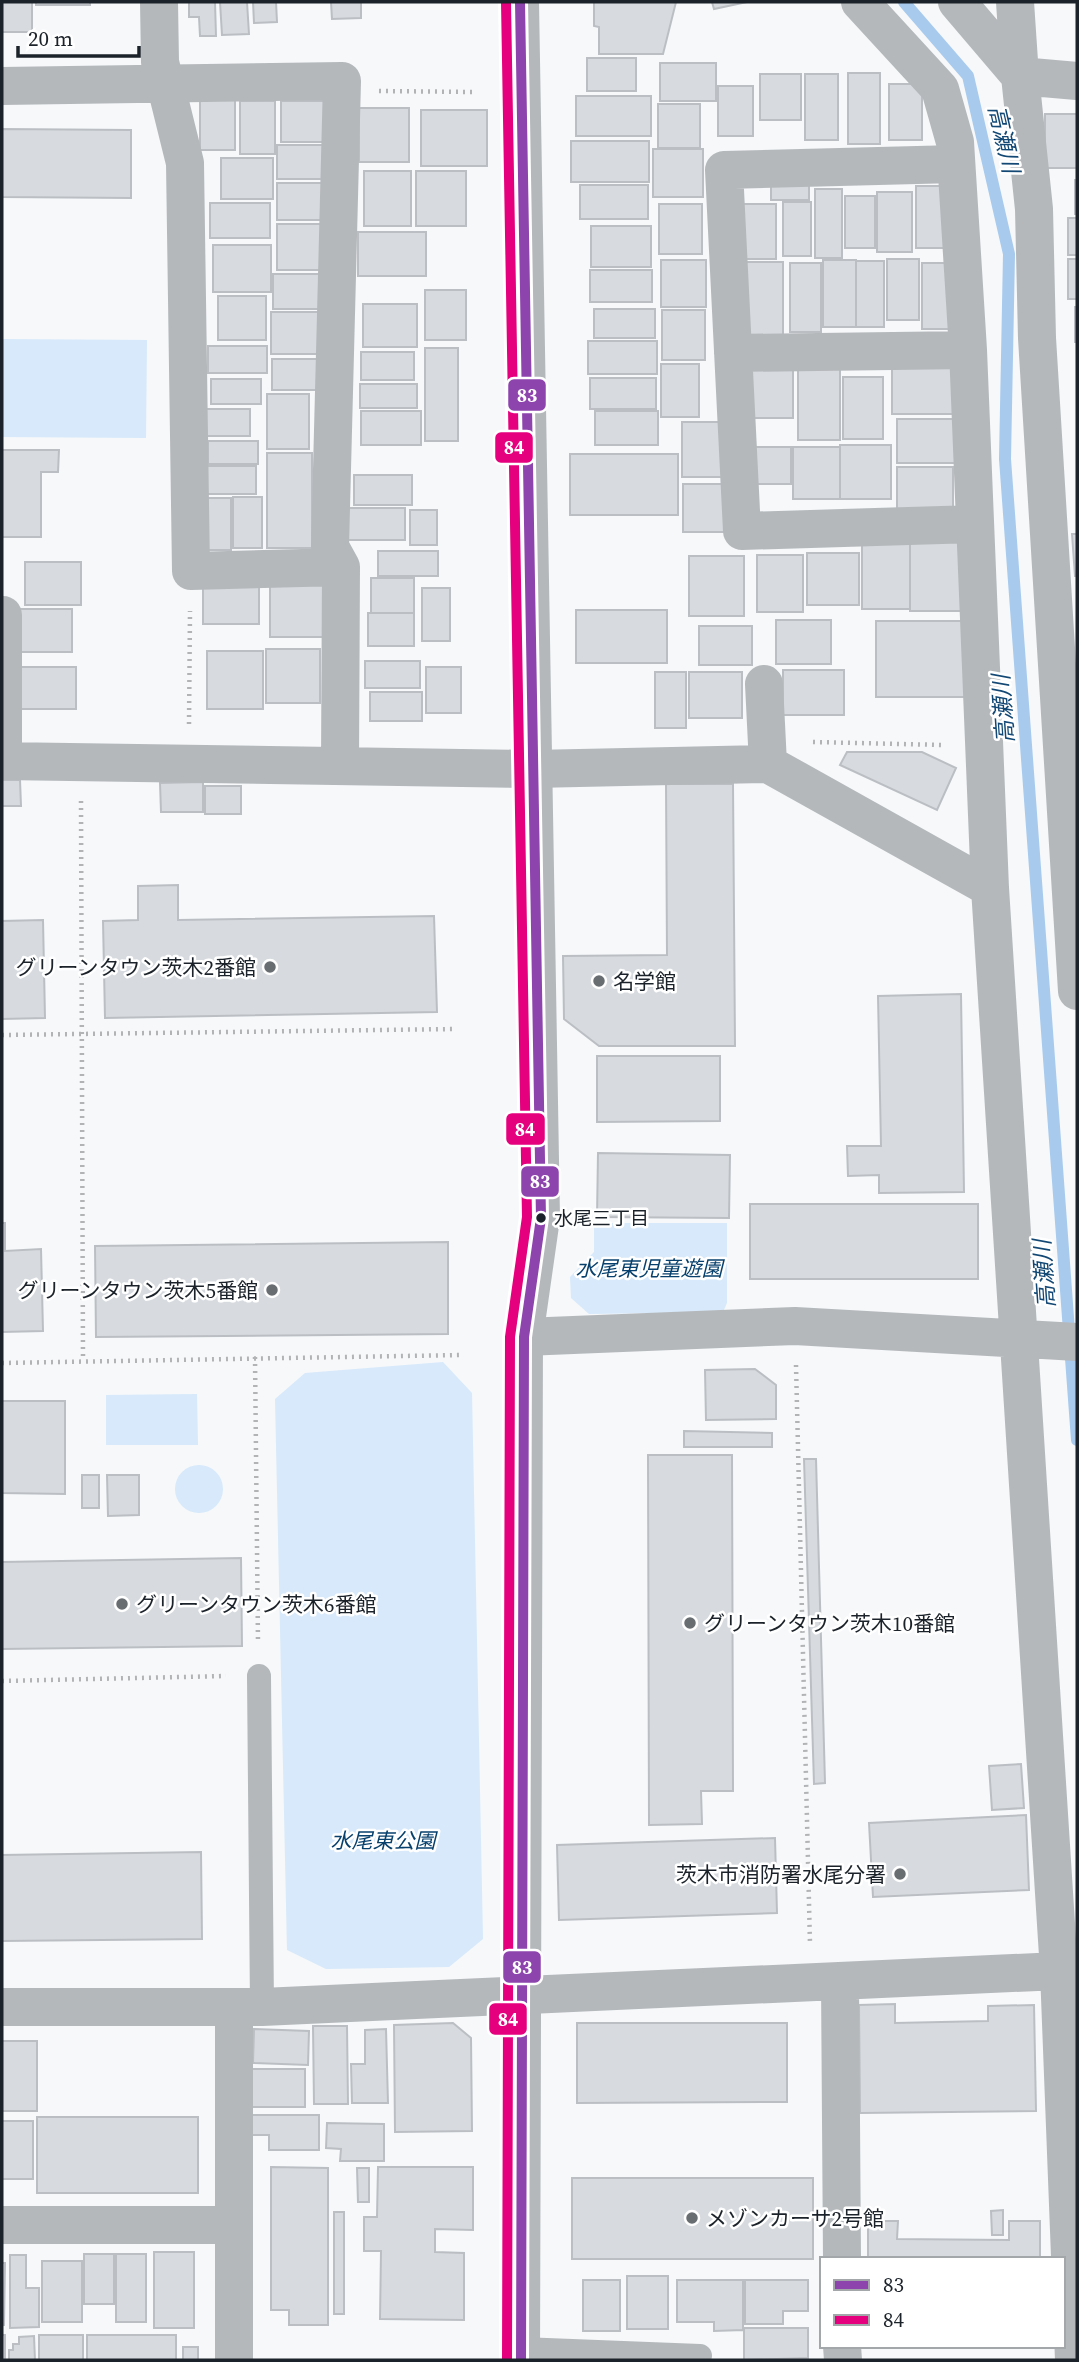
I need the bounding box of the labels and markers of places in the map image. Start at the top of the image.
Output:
place label: グリーンタウン茨木2番館 [16,953,256,982]
marker: グリーンタウン茨木2番館 [262,959,278,975]
place label: 名学館 [613,967,676,996]
marker: 名学館 [591,973,607,989]
place label: 水尾三丁目 [554,1205,649,1231]
marker: 水尾三丁目 [534,1211,548,1225]
place label: グリーンタウン茨木5番館 [18,1276,258,1305]
marker: グリーンタウン茨木5番館 [264,1282,280,1298]
place label: グリーンタウン茨木6番館 [136,1590,376,1619]
marker: グリーンタウン茨木6番館 [114,1596,130,1612]
place label: グリーンタウン茨木10番館 [704,1609,955,1638]
marker: グリーンタウン茨木10番館 [682,1615,698,1631]
place label: 茨木市消防署水尾分署 [676,1860,886,1889]
marker: 茨木市消防署水尾分署 [892,1866,908,1882]
place label: メゾンカーサ2号館 [706,2204,884,2233]
marker: メゾンカーサ2号館 [684,2210,700,2226]

